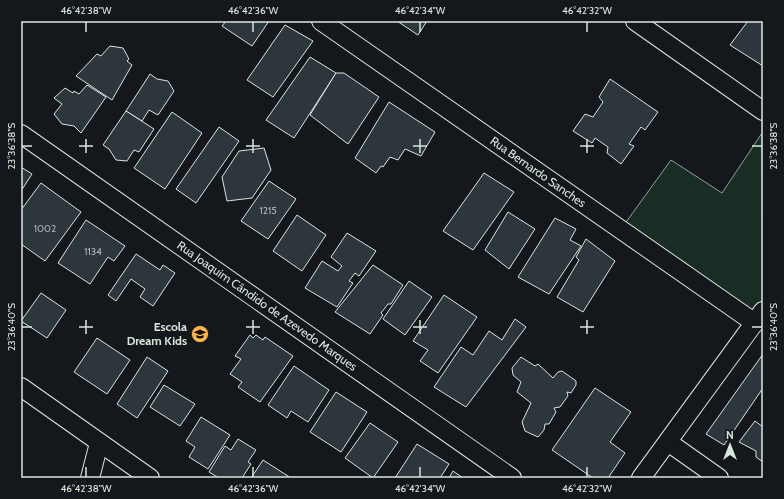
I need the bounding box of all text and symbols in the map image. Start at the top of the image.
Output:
text: 46°42'38"W [61,4,112,17]
text: 46°42'36"W [228,4,279,17]
text: 46°42'34"W [395,4,446,17]
text: 46°42'32"W [562,4,613,17]
text: 23°36'38"S [5,122,18,169]
text: 23°36'38"S [767,122,780,169]
street label: Rua Bernardo Sanches [487,133,589,210]
house number: 1215 [259,204,277,217]
house number: 1002 [34,222,56,235]
street label: Rua Joaquim Cândido de Azevedo Marques [174,237,360,374]
house number: 1134 [84,245,102,258]
text: 23°36'40"S [5,303,18,351]
text: 23°36'40"S [767,303,780,351]
place label: Escola Dream Kids [127,319,187,348]
school or university icon: Escola Dream Kids [190,324,210,344]
north arrow [710,425,750,465]
text: N [726,428,734,442]
text: 46°42'38"W [61,482,112,495]
text: 46°42'36"W [228,482,279,495]
text: 46°42'34"W [395,482,446,495]
text: 46°42'32"W [562,482,613,495]

